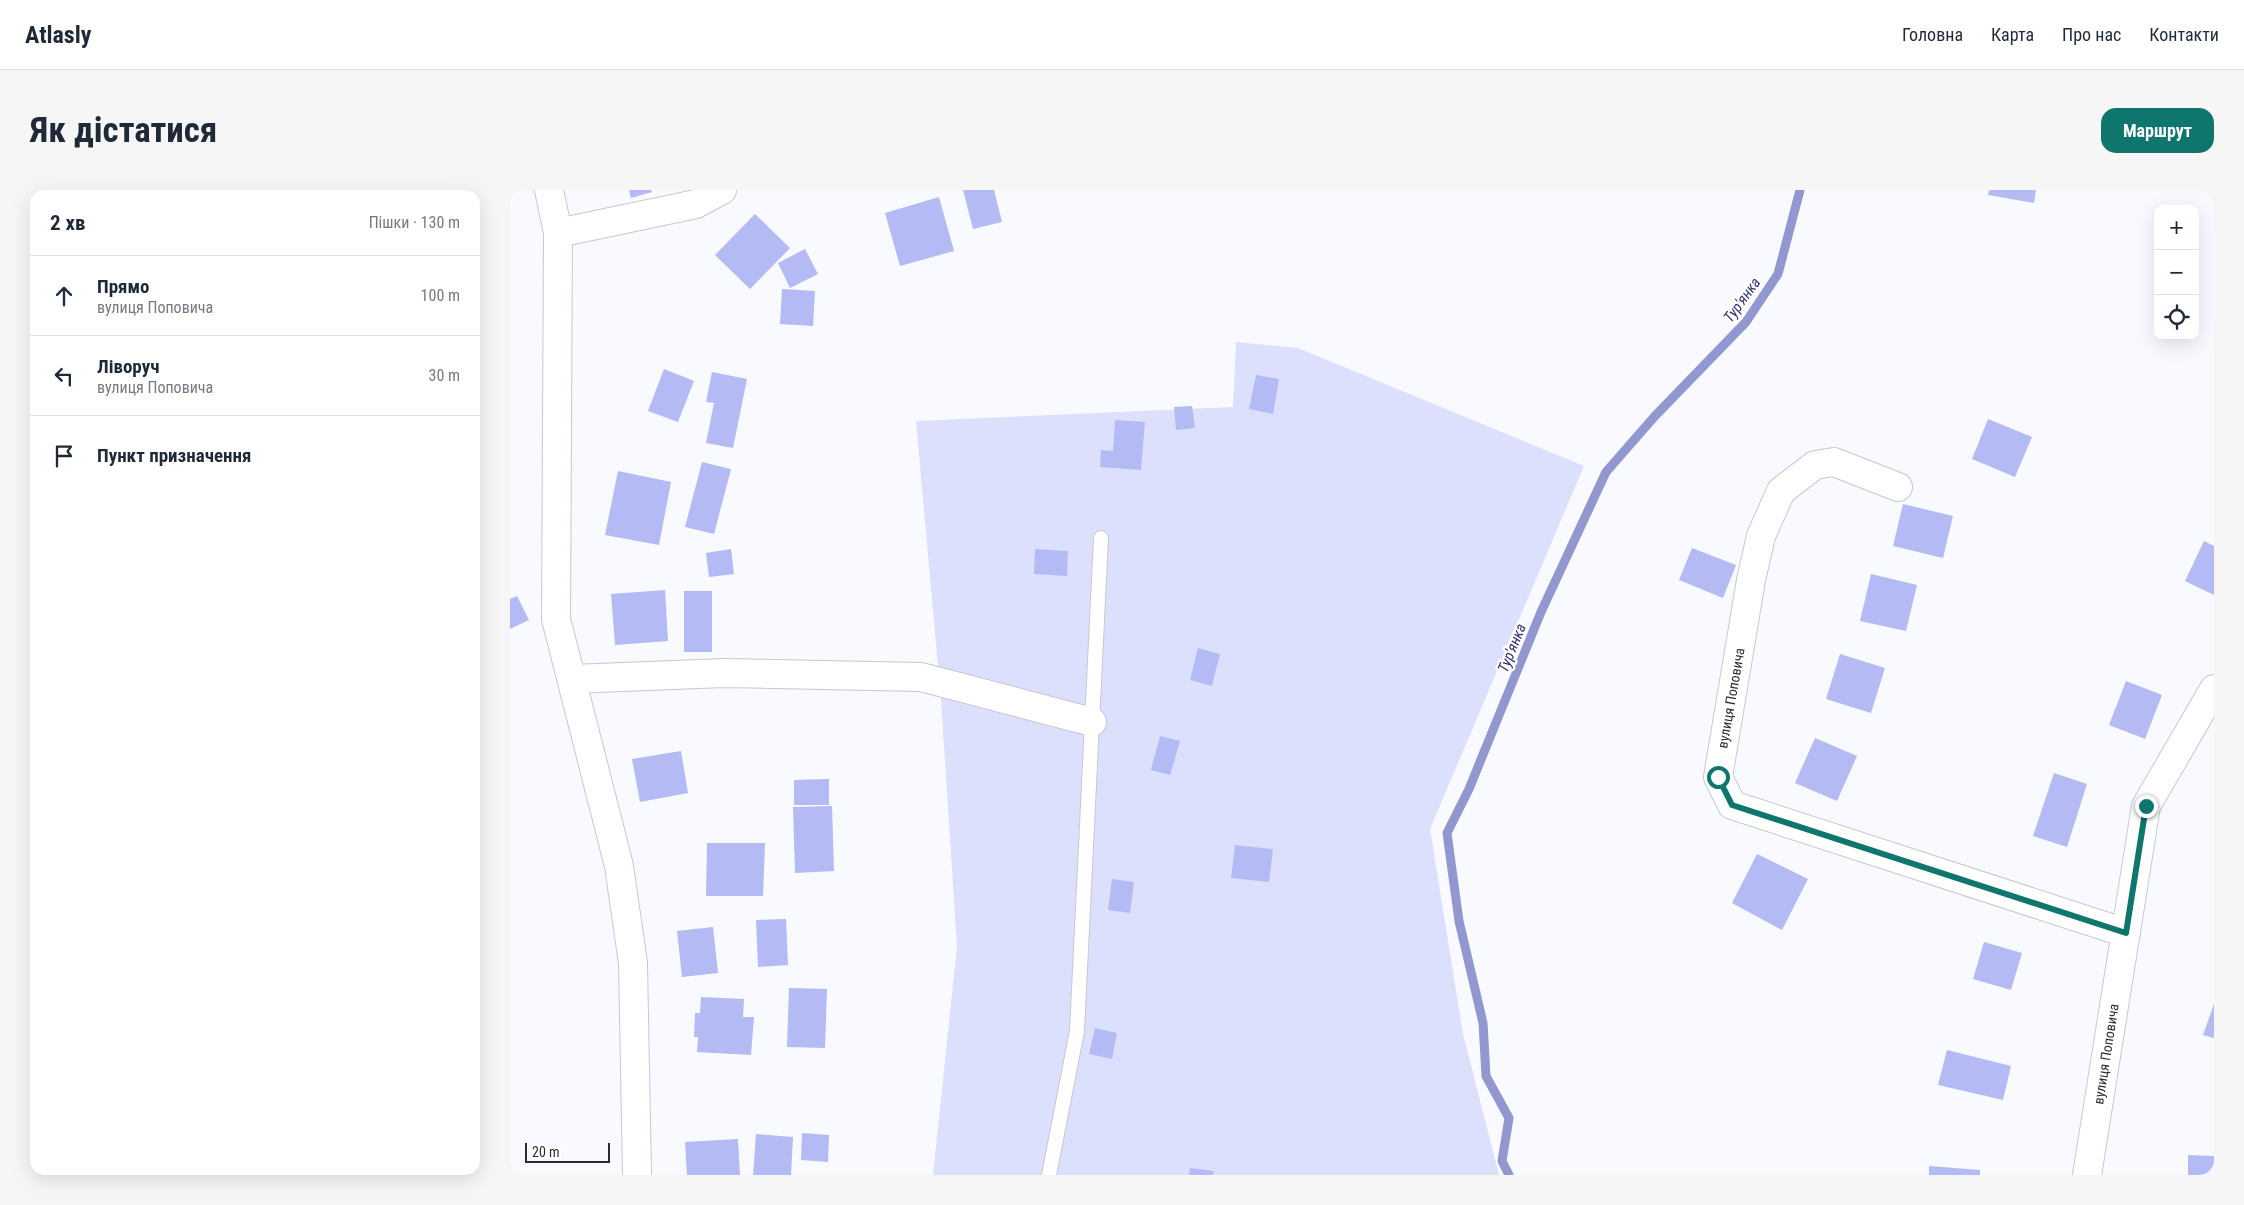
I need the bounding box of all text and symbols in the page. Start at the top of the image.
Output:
text: Atlasly [25,21,91,49]
text: Головна [1902,24,1963,45]
text: Карта [1991,24,2034,45]
text: Про нас [2062,24,2121,45]
text: Контакти [2149,24,2219,45]
button: Маршрут [2101,108,2214,153]
text: Як дістатися [30,110,217,151]
map controls [2154,205,2199,340]
button: + [2154,205,2199,250]
text: 2 хв [50,211,85,235]
text: Пішки · 130 m [369,213,460,232]
button: − [2154,250,2199,295]
water label: Тур'янка [1720,274,1764,326]
text: Прямо [97,275,150,298]
icon: ahead [50,282,78,310]
text: 100 m [421,286,460,305]
button: locate [2154,295,2199,340]
text: вулиця Поповича [97,298,213,317]
text: Ліворуч [97,355,159,378]
icon: left [50,362,78,390]
text: 30 m [428,366,460,385]
text: вулиця Поповича [97,378,213,397]
icon: arrive [50,442,78,470]
text: Пункт призначення [97,444,251,467]
water label: Тур'янка [1494,621,1530,675]
street label: вулиця Поповича [1714,647,1748,749]
route start [1707,766,1730,789]
route end [2135,795,2158,818]
street label: вулиця Поповича [2090,1003,2122,1105]
scale bar [525,1140,610,1163]
text: 20 m [532,1144,560,1160]

